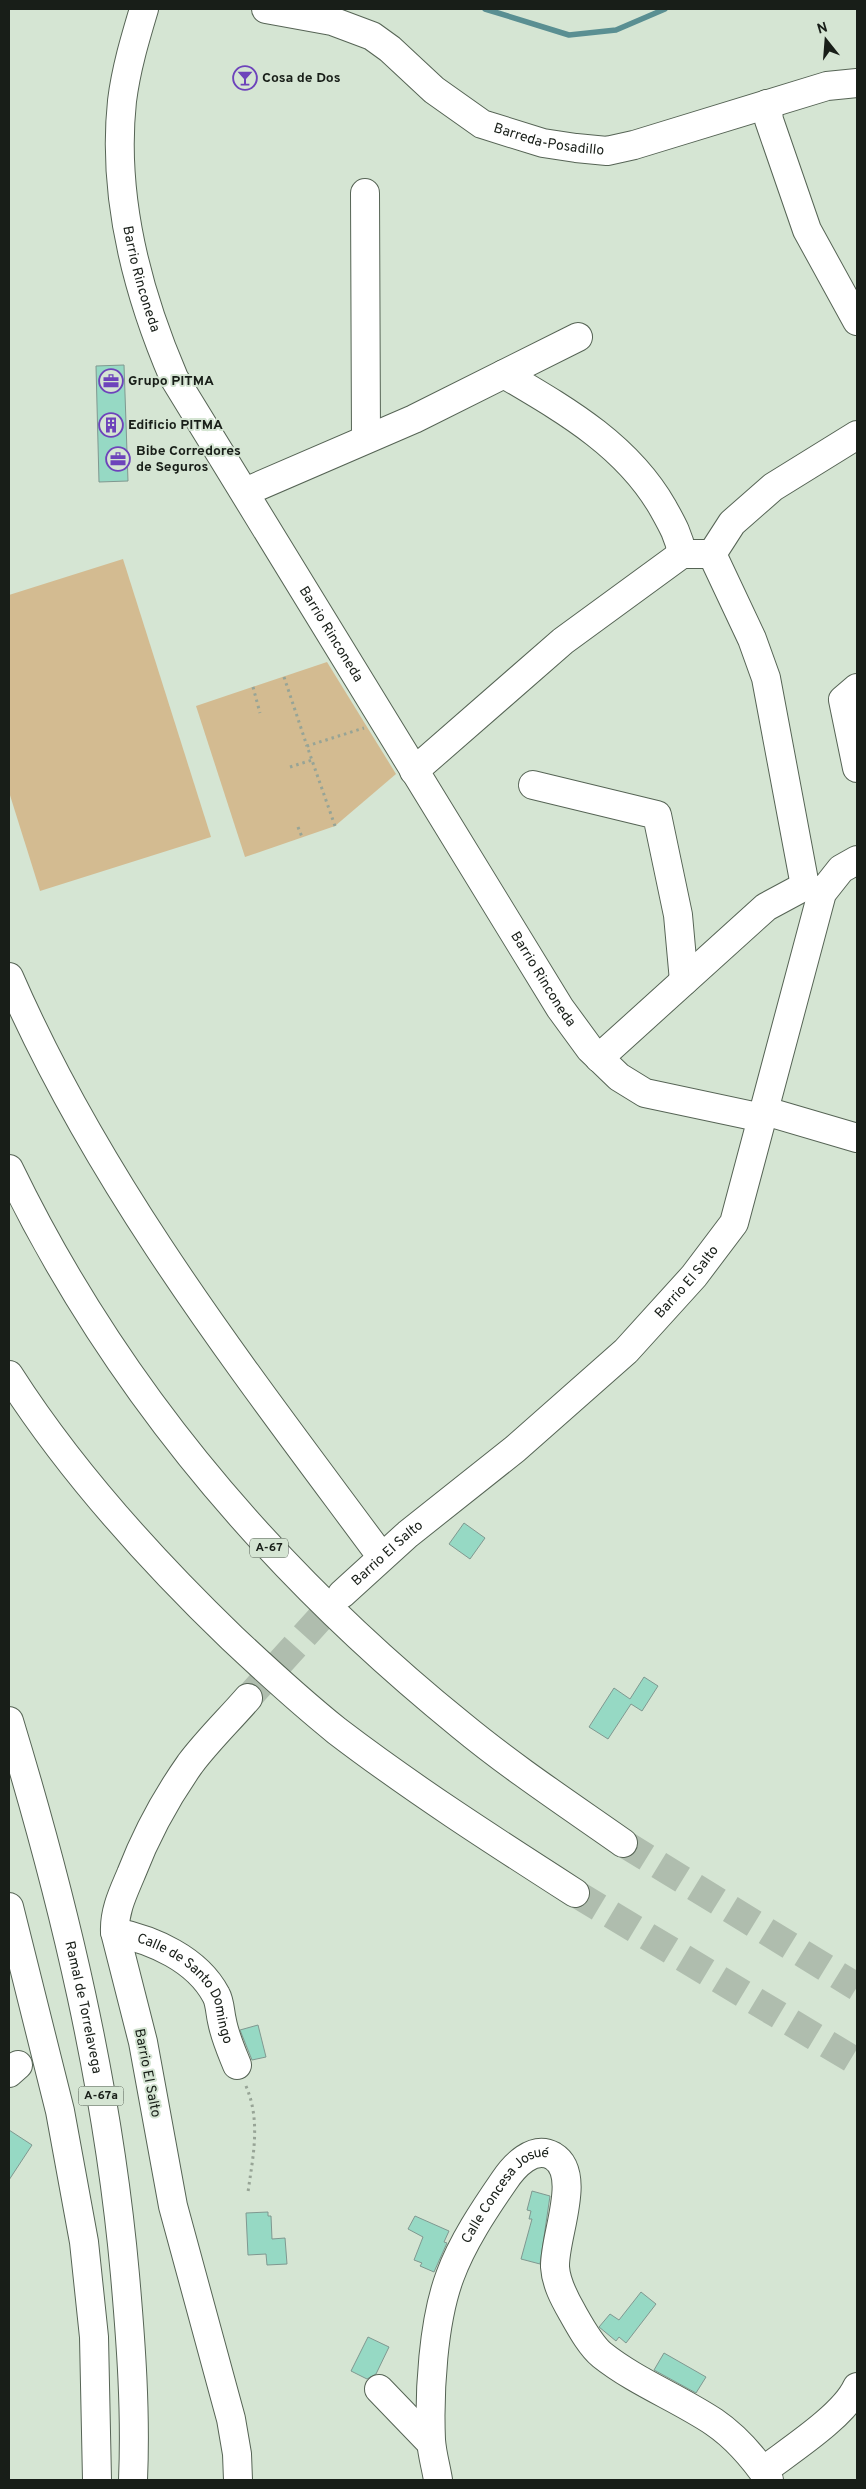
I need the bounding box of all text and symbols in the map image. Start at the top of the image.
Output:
north arrow [801,15,851,65]
text: N [815,19,830,39]
bar icon: Cosa de Dos [232,65,258,91]
place label: Cosa de Dos [262,70,341,87]
street label: Barreda-Posadillo [491,120,605,159]
street label: Barrio Rinconeda [119,225,164,334]
office icon: Grupo PITMA [98,368,124,394]
place label: Grupo PITMA [128,373,214,390]
building icon: Edificio PITMA [98,412,124,438]
place label: Edificio PITMA [128,417,223,434]
place label: Bibe Corredores de Seguros [136,443,241,476]
office icon: Bibe Corredores de Seguros [105,446,131,472]
street label: Barrio Rinconeda [295,583,367,685]
street label: Barrio Rinconeda [507,928,579,1030]
street label: Barrio El Salto [651,1242,723,1322]
street label: Barrio El Salto [348,1517,427,1590]
road number: A-67 [250,1539,288,1558]
street label: Calle de Santo Domingo [135,1930,236,2046]
street label: Ramal de Torrelavega [61,1939,105,2075]
street label: Barrio El Salto [130,2027,164,2119]
road number: A-67a [78,2086,124,2106]
street label: Calle Concesa Josué [458,2144,550,2246]

